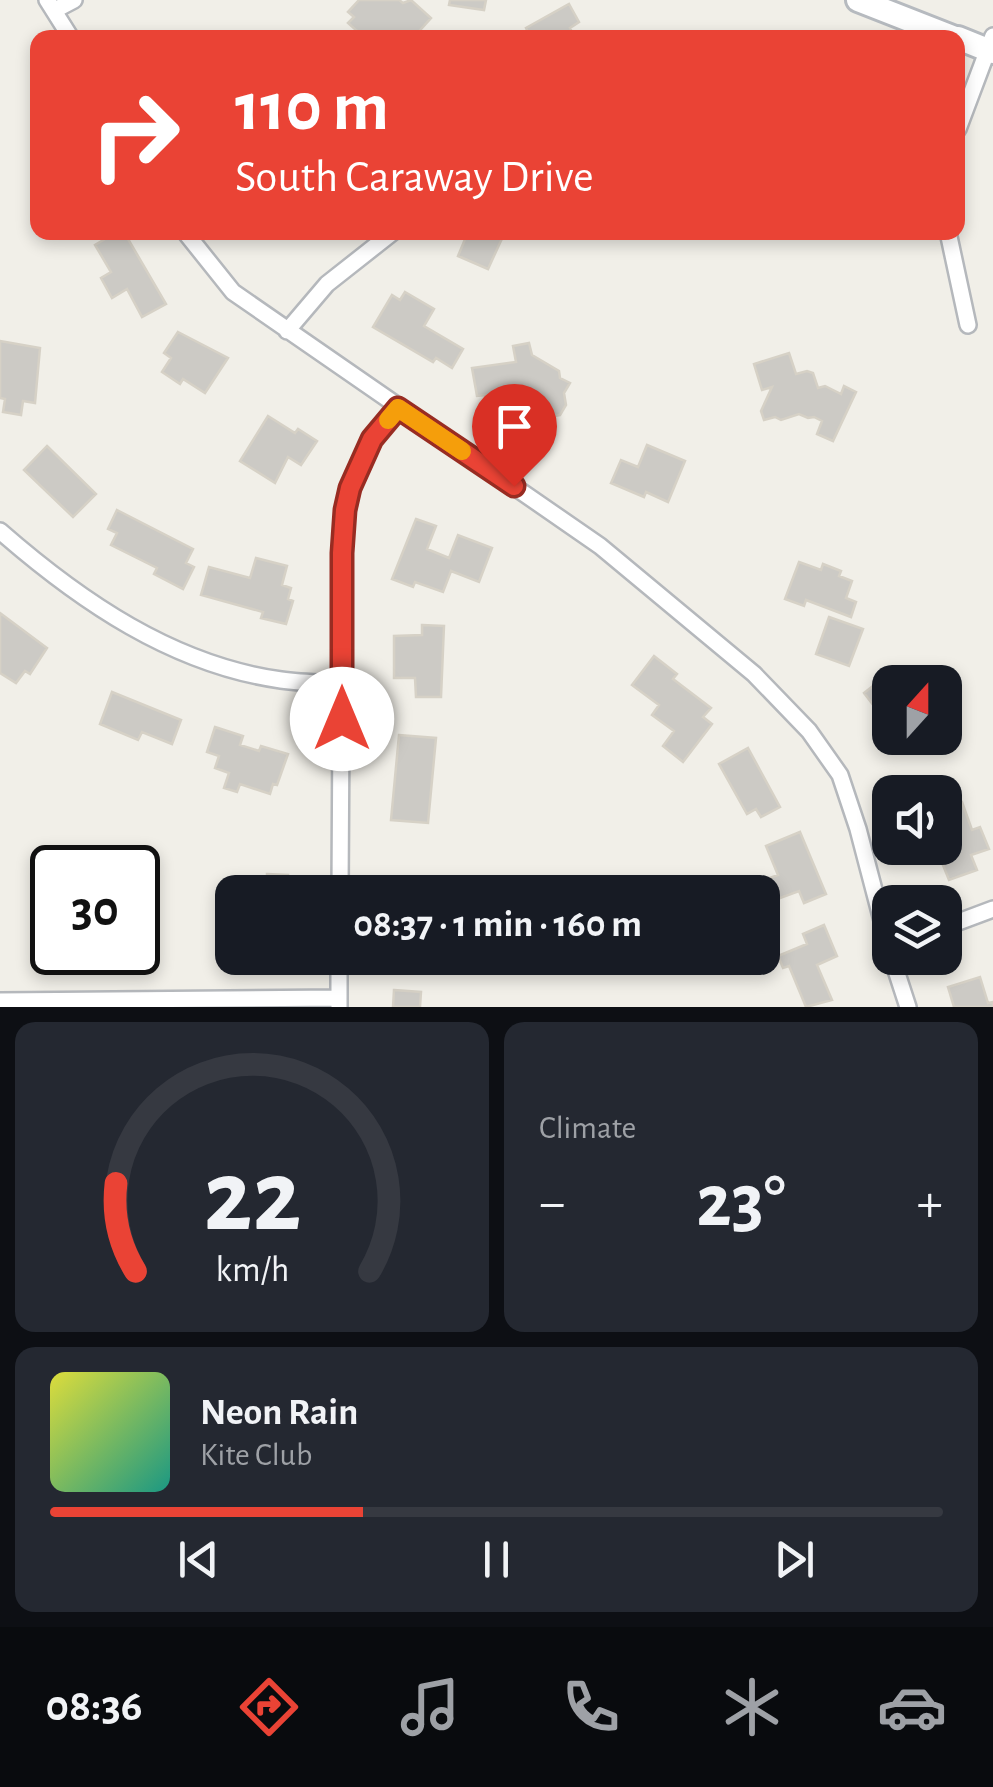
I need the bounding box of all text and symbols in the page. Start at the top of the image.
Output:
icon: right [70,70,200,200]
text: 110 m [235,73,389,143]
text: South Caraway Drive [235,155,594,200]
pin [472,384,557,487]
icon: arrive [487,399,542,454]
north arrow [872,665,962,755]
map controls [872,665,962,975]
position arrow [290,667,394,771]
button: sound [872,775,962,865]
speed limit sign: 30 [30,845,160,975]
button: layers [872,885,962,975]
text: 08:37 · 1 min · 160 m [353,906,642,944]
text: Climate [539,1112,636,1144]
text: 22 [203,1146,301,1250]
text: 23° [696,1165,786,1240]
text: − [539,1176,565,1231]
text: + [917,1176,943,1231]
text: km/h [215,1252,289,1288]
text: Neon Rain [200,1394,358,1432]
text: Kite Club [200,1439,312,1471]
icon: previous [171,1532,226,1587]
icon: pause [469,1532,524,1587]
icon: next [767,1532,822,1587]
icon: directions [234,1672,304,1742]
icon: music [395,1672,465,1742]
icon: phone [556,1672,626,1742]
icon: climate [717,1672,787,1742]
icon: car [877,1672,947,1742]
text: 08:36 [45,1684,143,1729]

